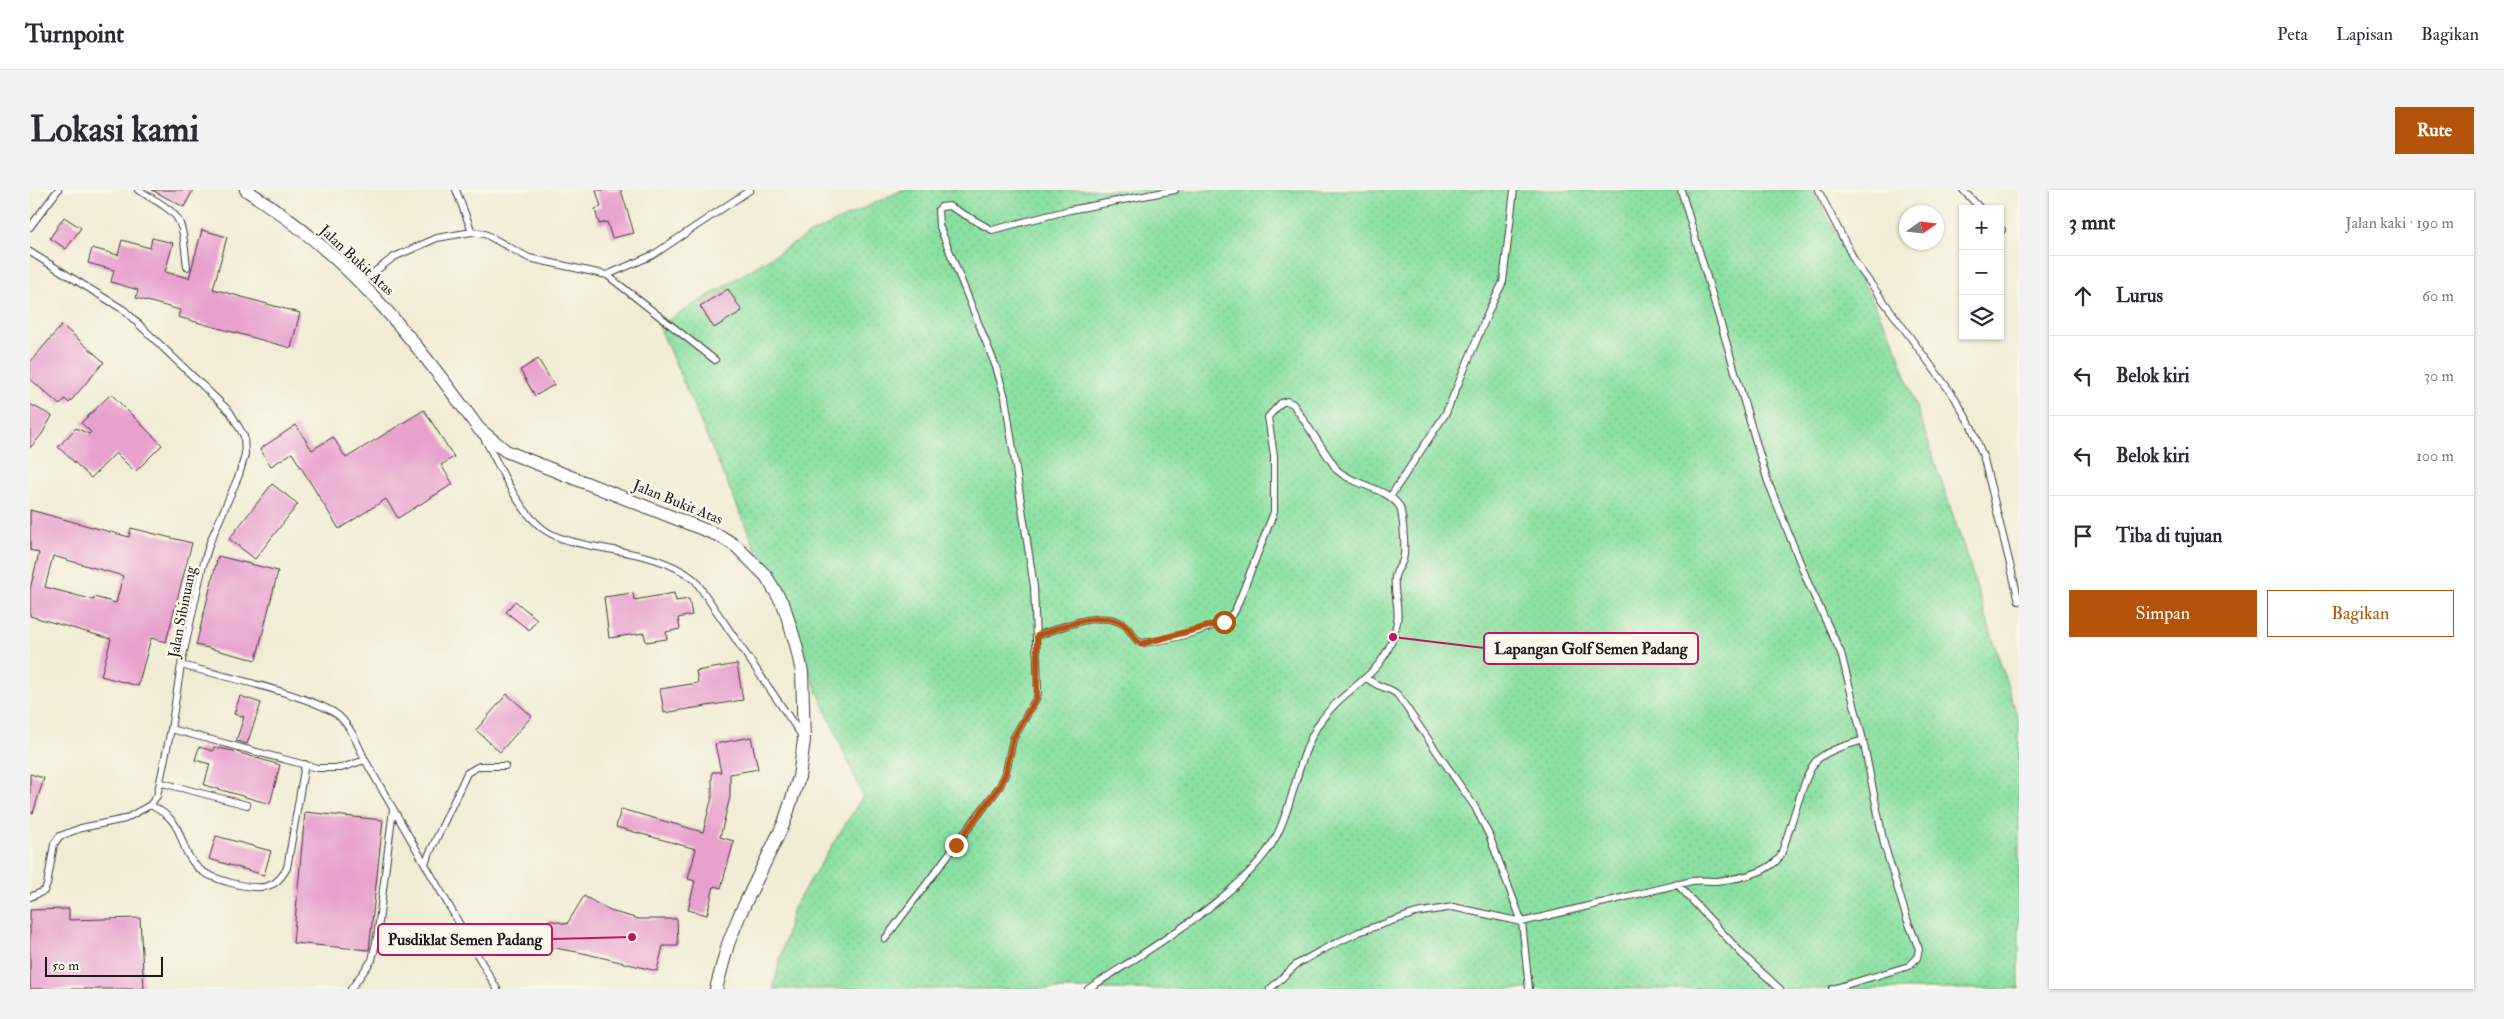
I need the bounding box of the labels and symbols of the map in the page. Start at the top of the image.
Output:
north arrow [1899,205,1944,250]
street label: Jalan Bukit Atas [314,220,398,301]
street label: Jalan Bukit Atas [629,475,726,530]
street label: Jalan Sibinuang [164,564,202,661]
route start [1213,611,1236,634]
callout: Lapangan Golf Semen Padang [1484,633,1698,664]
text: Lapangan Golf Semen Padang [1494,639,1689,660]
route end [945,834,968,857]
callout: Pusdiklat Semen Padang [378,924,552,955]
text: Pusdiklat Semen Padang [388,930,543,951]
scale bar [45,954,162,977]

